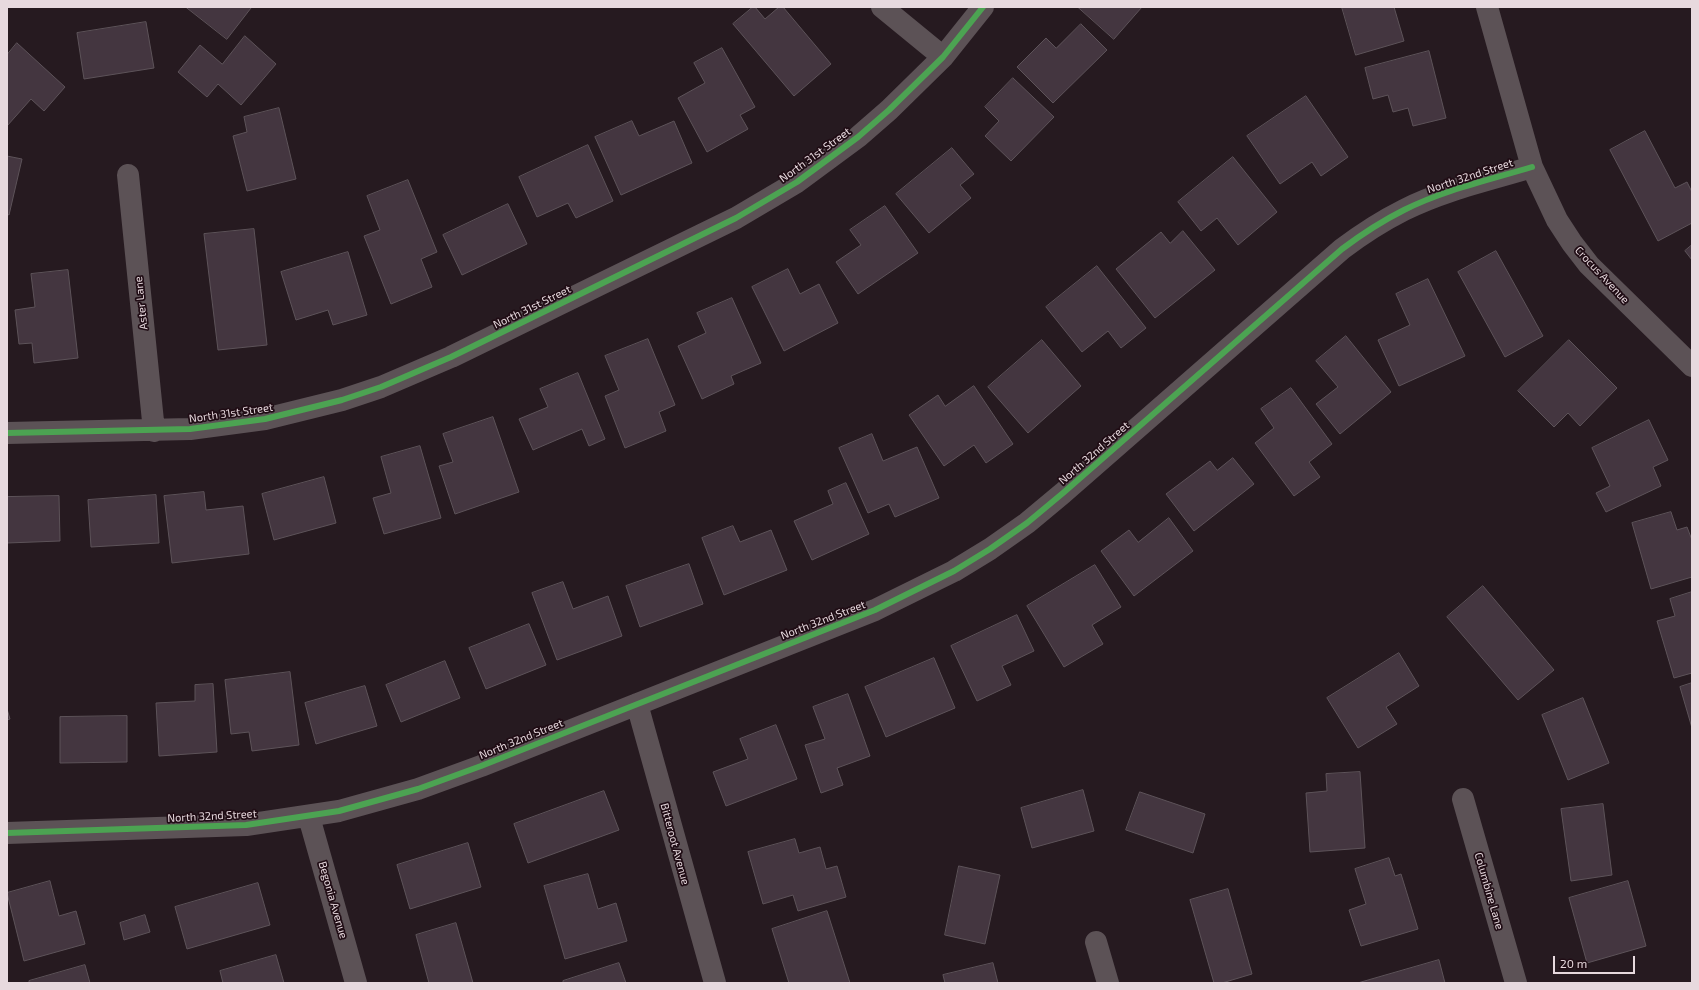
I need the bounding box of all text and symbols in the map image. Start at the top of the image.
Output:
street label: North 31st Street [777,125,853,185]
street label: North 32nd Street [1425,156,1515,196]
street label: Crocus Avenue [1572,244,1632,306]
street label: Aster Lane [132,276,150,330]
street label: North 31st Street [491,282,573,332]
street label: North 31st Street [188,401,274,425]
street label: North 32nd Street [1056,419,1132,487]
street label: North 32nd Street [779,598,867,642]
street label: North 32nd Street [477,716,565,762]
street label: Bitteroot Avenue [658,802,692,886]
street label: North 32nd Street [167,807,257,825]
street label: Columbine Lane [1472,851,1506,931]
street label: Begonia Avenue [316,860,350,940]
scale bar [1555,948,1637,974]
text: 20 m [1560,956,1587,970]

